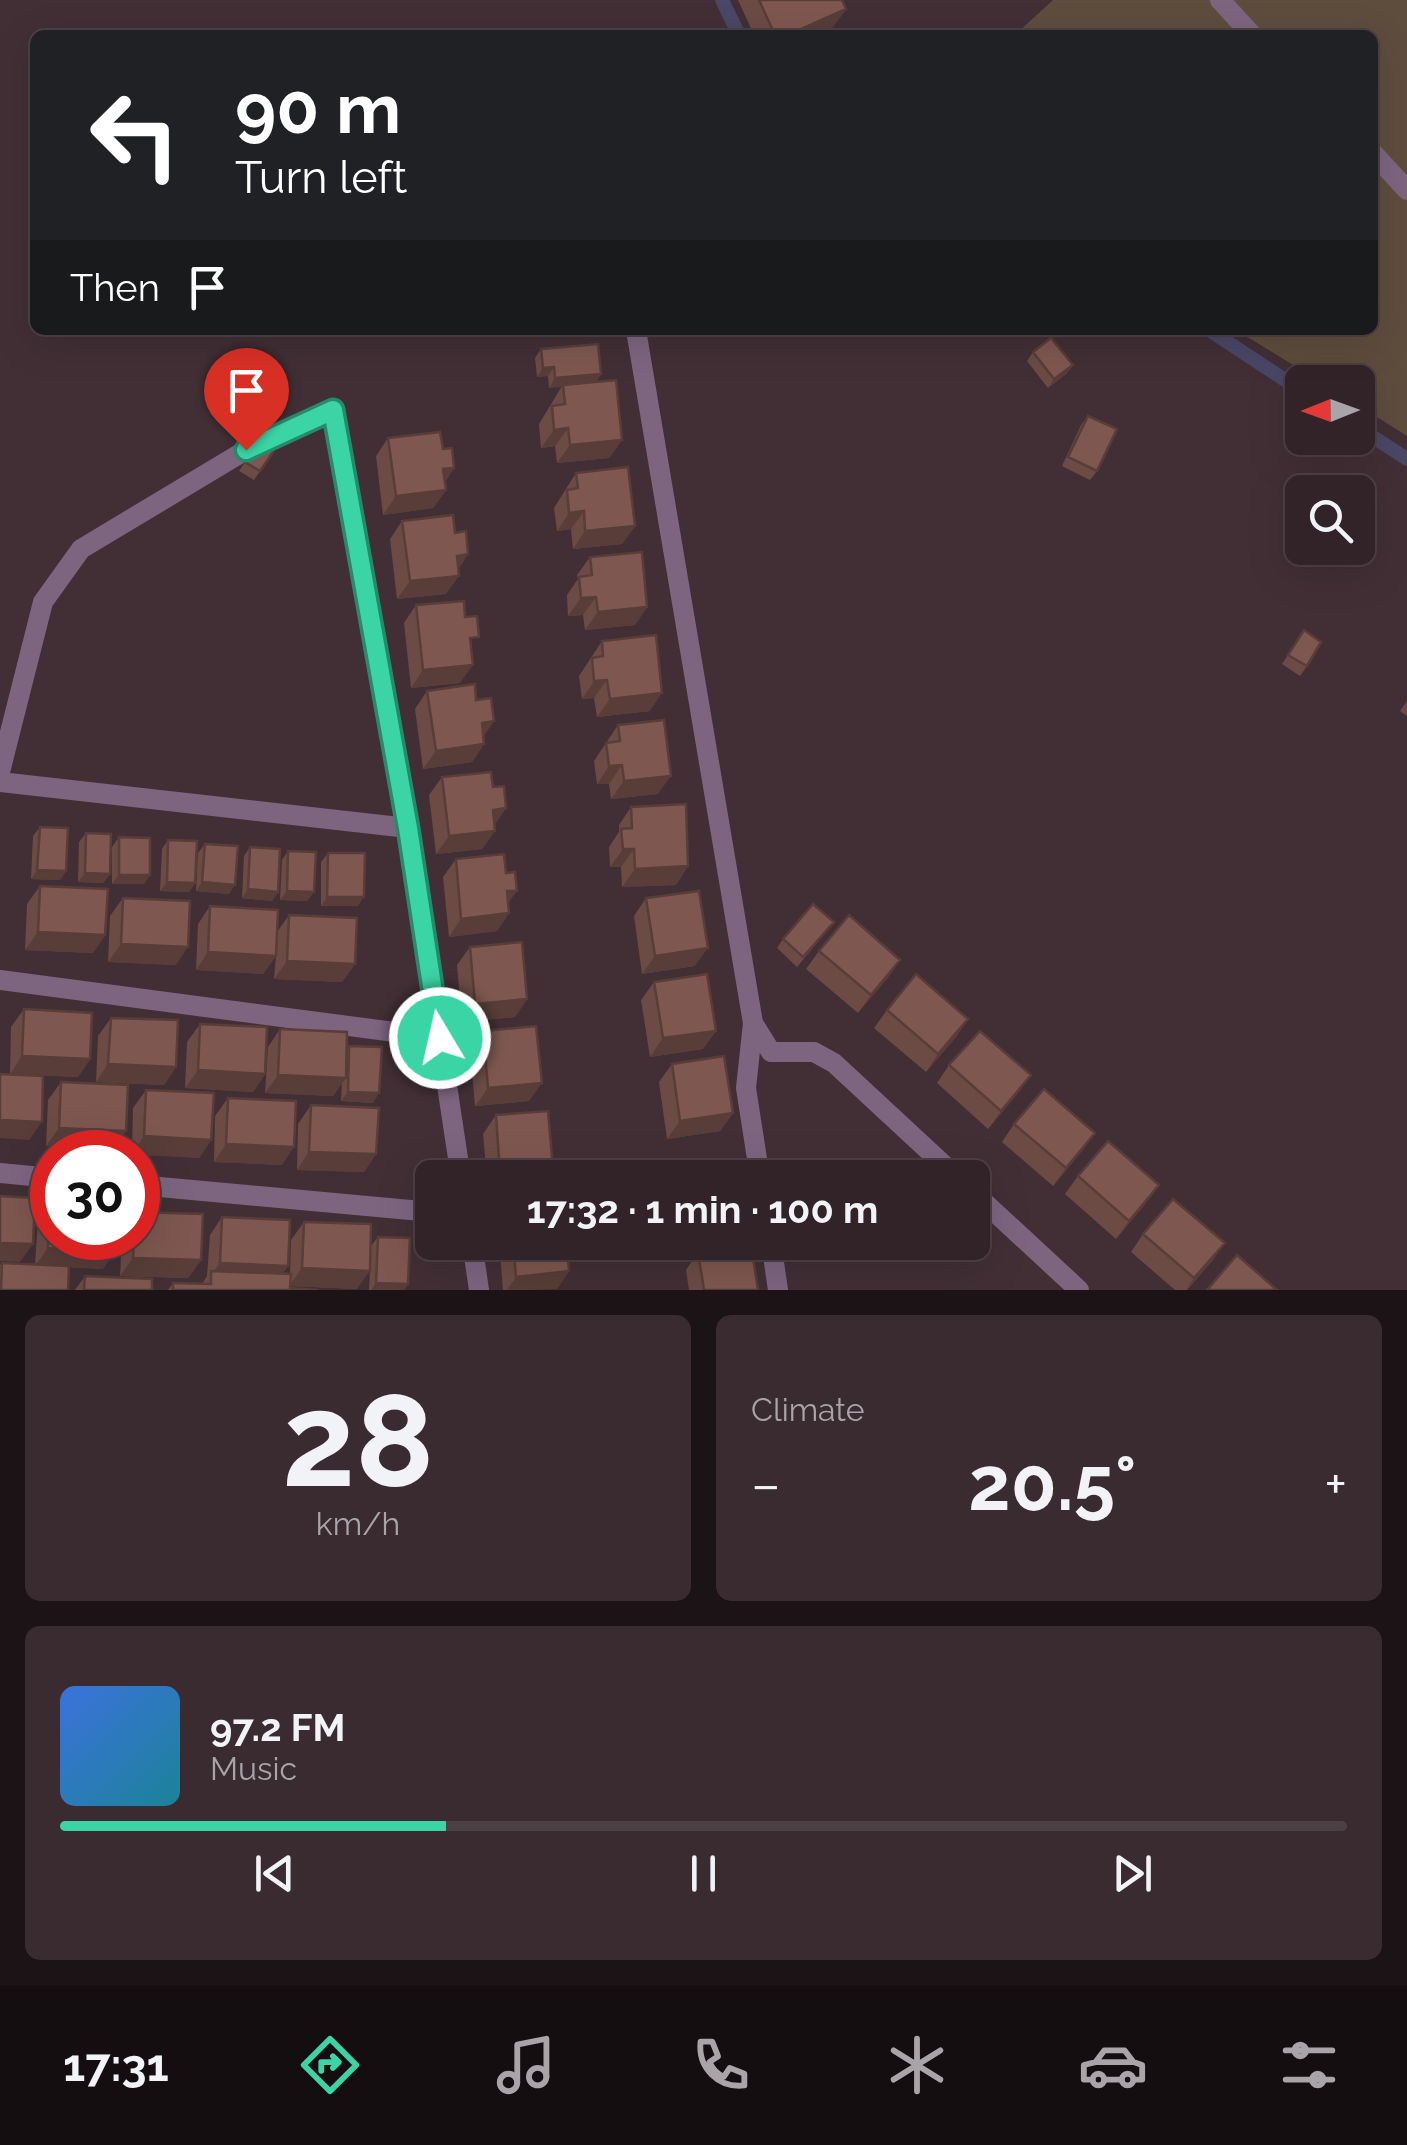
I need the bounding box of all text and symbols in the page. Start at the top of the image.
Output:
text: 90 m [235,67,401,149]
icon: left [70,70,200,200]
text: Turn left [235,151,407,204]
icon: arrive [180,260,235,315]
text: Then [70,265,160,310]
pin [204,348,289,451]
icon: arrive [219,363,274,418]
north arrow [1285,365,1375,455]
map controls [1285,365,1375,565]
button: search [1285,475,1375,565]
position arrow [388,986,492,1090]
speed limit sign: 30 [30,1130,160,1260]
text: 17:32 · 1 min · 100 m [527,1187,878,1232]
text: 28 [282,1364,434,1516]
text: Climate [751,1391,865,1428]
text: 20.5° [968,1439,1136,1528]
text: − [751,1452,781,1517]
text: + [1324,1452,1347,1517]
text: km/h [316,1505,400,1542]
text: 97.2 FM [210,1705,345,1750]
text: Music [210,1750,297,1787]
icon: previous [247,1846,302,1901]
icon: pause [676,1846,731,1901]
icon: next [1105,1846,1160,1901]
icon: directions [295,2030,365,2100]
icon: music [491,2030,561,2100]
icon: phone [686,2030,756,2100]
icon: climate [882,2030,952,2100]
icon: car [1078,2030,1148,2100]
icon: filters [1274,2030,1344,2100]
text: 17:31 [63,2039,169,2092]

